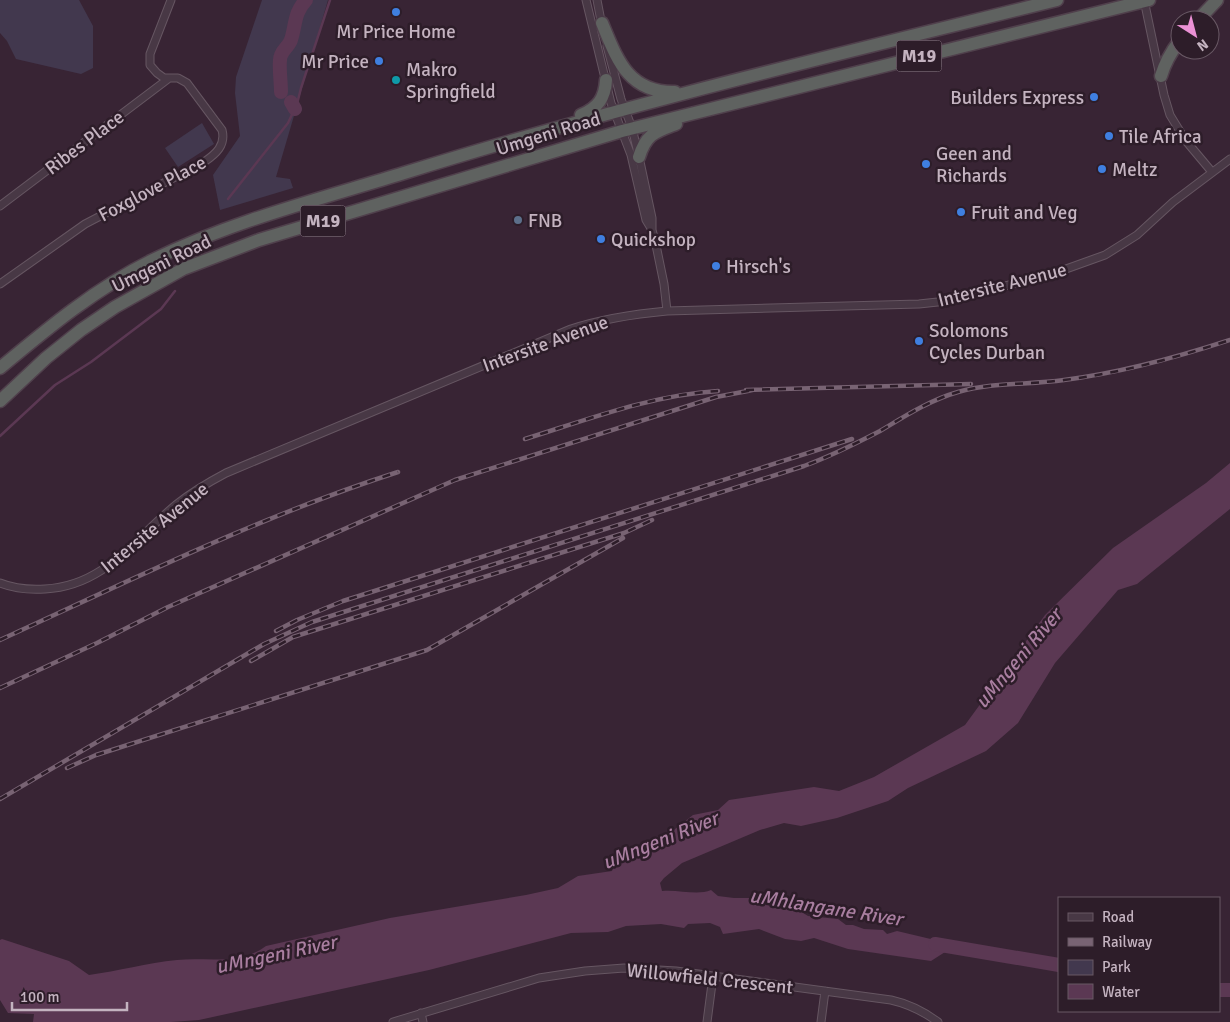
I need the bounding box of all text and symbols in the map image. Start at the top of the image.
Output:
marker: Mr Price Home [390,6,402,18]
north arrow [1170,10,1220,60]
place label: Mr Price Home [336,20,456,44]
text: N [1193,35,1211,55]
road number: M19 [896,40,942,72]
place label: Mr Price [301,50,369,74]
marker: Mr Price [373,55,385,67]
place label: Makro Springfield [406,58,496,104]
marker: Makro Springfield [390,74,402,86]
place label: Builders Express [950,86,1084,110]
marker: Builders Express [1088,91,1100,103]
street label: Ribes Place [40,105,129,180]
street label: Umgeni Road [493,107,603,161]
place label: Tile Africa [1119,125,1202,149]
marker: Tile Africa [1103,130,1115,142]
place label: Geen and Richards [936,142,1012,188]
street label: Foxglove Place [94,150,211,227]
marker: Geen and Richards [920,158,932,170]
place label: Meltz [1112,158,1158,182]
marker: Meltz [1096,163,1108,175]
place label: Fruit and Veg [971,201,1077,225]
road number: M19 [300,206,346,237]
marker: Fruit and Veg [955,206,967,218]
place label: FNB [528,209,562,233]
marker: FNB [512,214,524,226]
place label: Quickshop [611,228,696,252]
street label: Umgeni Road [108,229,215,298]
marker: Quickshop [595,233,607,245]
place label: Hirsch's [726,255,791,279]
street label: Intersite Avenue [935,257,1069,313]
marker: Hirsch's [710,260,722,272]
street label: Intersite Avenue [479,310,611,378]
place label: Solomons Cycles Durban [929,319,1045,365]
marker: Solomons Cycles Durban [913,335,925,347]
street label: Intersite Avenue [96,477,213,579]
water label: uMngeni River [969,601,1069,713]
water label: uMngeni River [599,805,724,875]
water label: uMhlangane River [748,883,907,932]
legend [1058,897,1220,1012]
text: Road [1102,908,1134,926]
water label: uMngeni River [213,929,341,979]
text: Railway [1102,933,1152,951]
street label: Willowfield Crescent [625,958,795,1000]
text: Park [1102,958,1131,976]
scale bar [12,980,128,1012]
text: Water [1102,983,1140,1001]
text: 100 m [20,988,60,1006]

